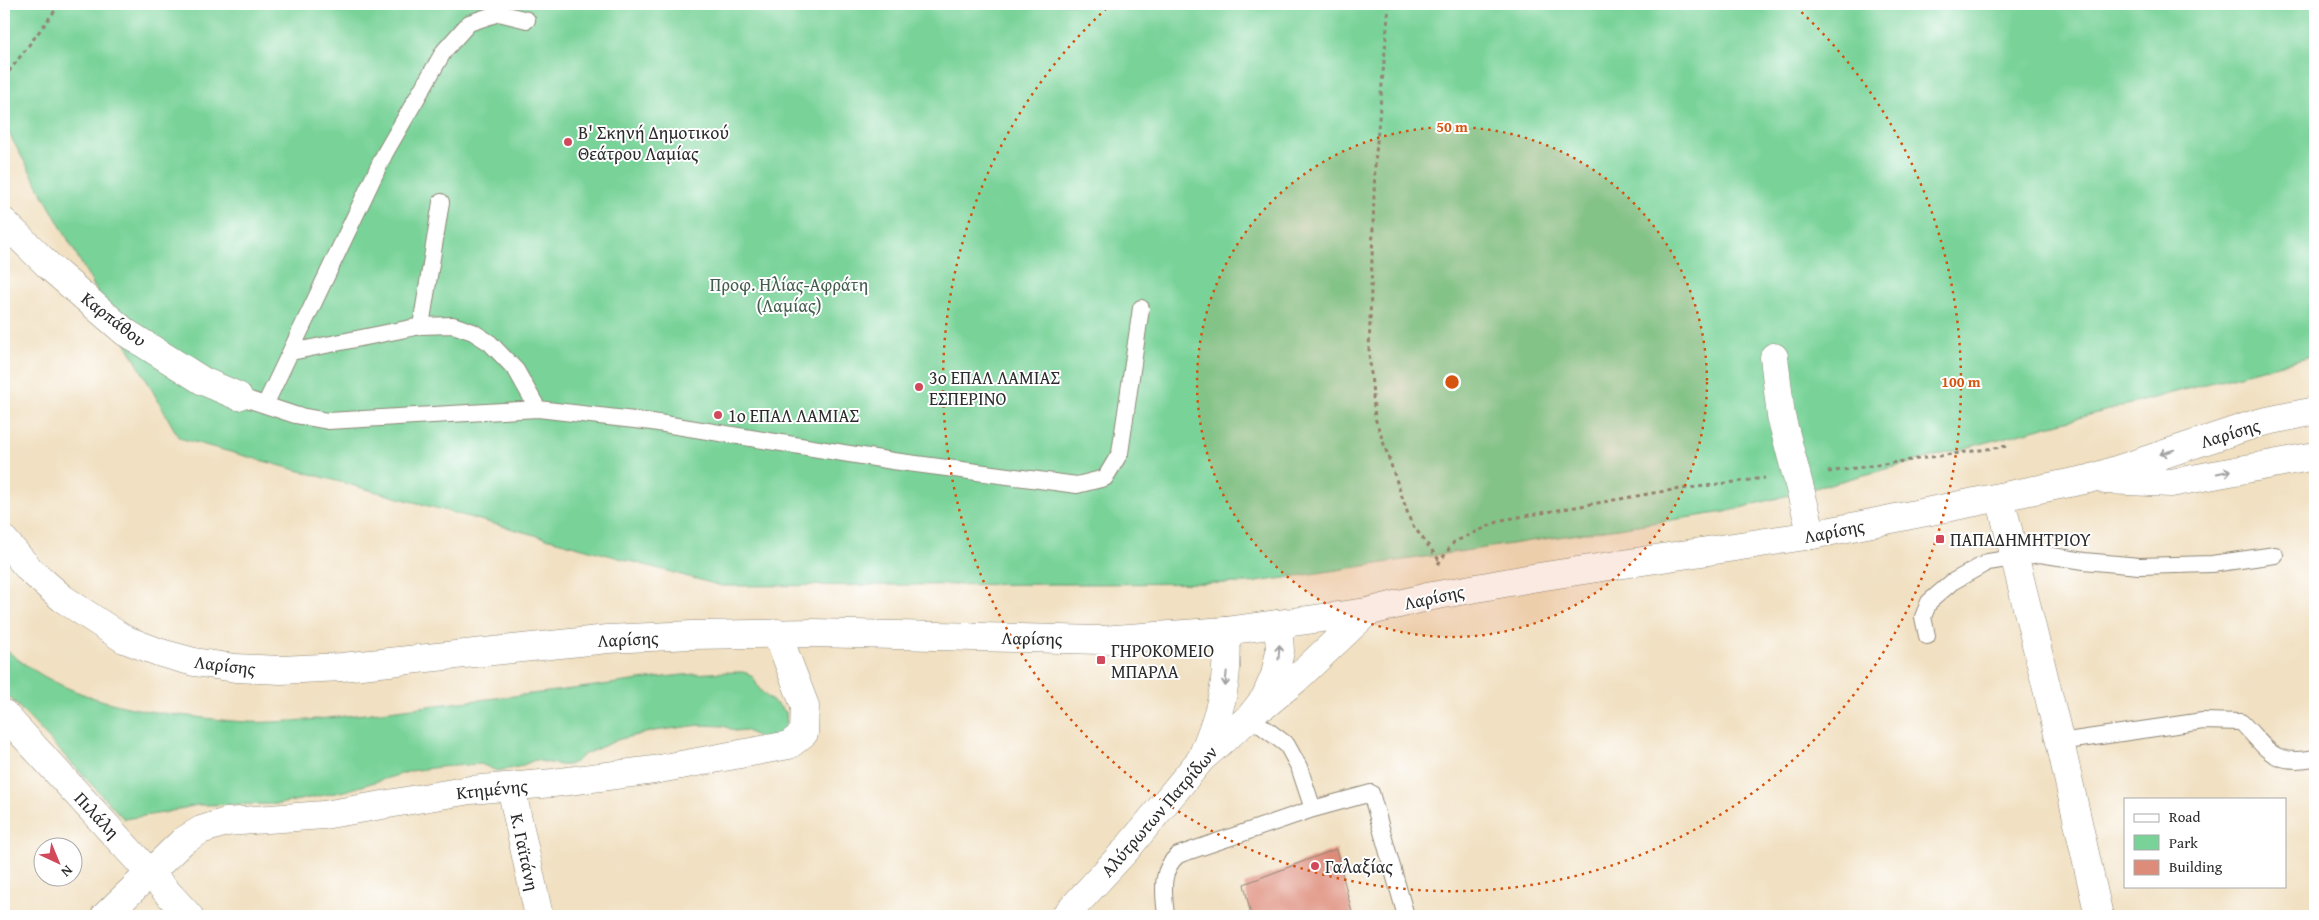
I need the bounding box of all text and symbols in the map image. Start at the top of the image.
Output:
text: 50 m [1436,116,1468,137]
place label: Β' Σκηνή Δημοτικού Θεάτρου Λαμίας [578,119,729,167]
marker: Β' Σκηνή Δημοτικού Θεάτρου Λαμίας [562,136,574,148]
park label: Προφ. Ηλίας-Αφράτη (Λαμίας) [710,271,868,319]
street label: Καρπάθου [76,285,152,353]
place label: 3ο ΕΠΑΛ ΛΑΜΙΑΣ ΕΣΠΕΡΙΝΟ [929,364,1060,412]
text: 100 m [1941,371,1981,392]
centre of rings [1443,373,1461,391]
marker: 3ο ΕΠΑΛ ΛΑΜΙΑΣ ΕΣΠΕΡΙΝΟ [913,381,925,393]
place label: 1ο ΕΠΑΛ ΛΑΜΙΑΣ [728,402,859,429]
marker: 1ο ΕΠΑΛ ΛΑΜΙΑΣ [712,409,724,421]
street label: Λαρίσης [2197,411,2264,455]
one-way arrow [2160,448,2176,458]
one-way arrow [2216,467,2232,477]
street label: Λαρίσης [1801,512,1867,550]
place label: ΠΑΠΑΔΗΜΗΤΡΙΟΥ [1950,526,2091,553]
marker: ΠΑΠΑΔΗΜΗΤΡΙΟΥ [1934,533,1946,545]
street label: Λαρίσης [1401,577,1467,617]
street label: Λαρίσης [597,624,660,654]
street label: Λαρίσης [1001,624,1063,652]
place label: ΓΗΡΟΚΟΜΕΙΟ ΜΠΑΡΛΑ [1111,637,1214,685]
one-way arrow [1274,644,1283,660]
street label: Λαρίσης [193,648,257,682]
marker: ΓΗΡΟΚΟΜΕΙΟ ΜΠΑΡΛΑ [1095,654,1107,666]
one-way arrow [1221,671,1231,687]
street label: Αλύτρωτων Πατρίδων [1094,739,1224,883]
street label: Κτημένης [455,772,529,806]
street label: Πιλάλη [68,785,126,845]
legend [2124,798,2286,888]
text: Road [2169,806,2200,827]
street label: Κ. Γαϊτάνη [504,811,546,893]
text: Park [2169,832,2198,853]
north arrow [32,838,82,888]
place label: Γαλαξίας [1325,853,1393,880]
text: Building [2169,856,2223,877]
marker: Γαλαξίας [1309,860,1321,872]
text: N [56,861,77,882]

